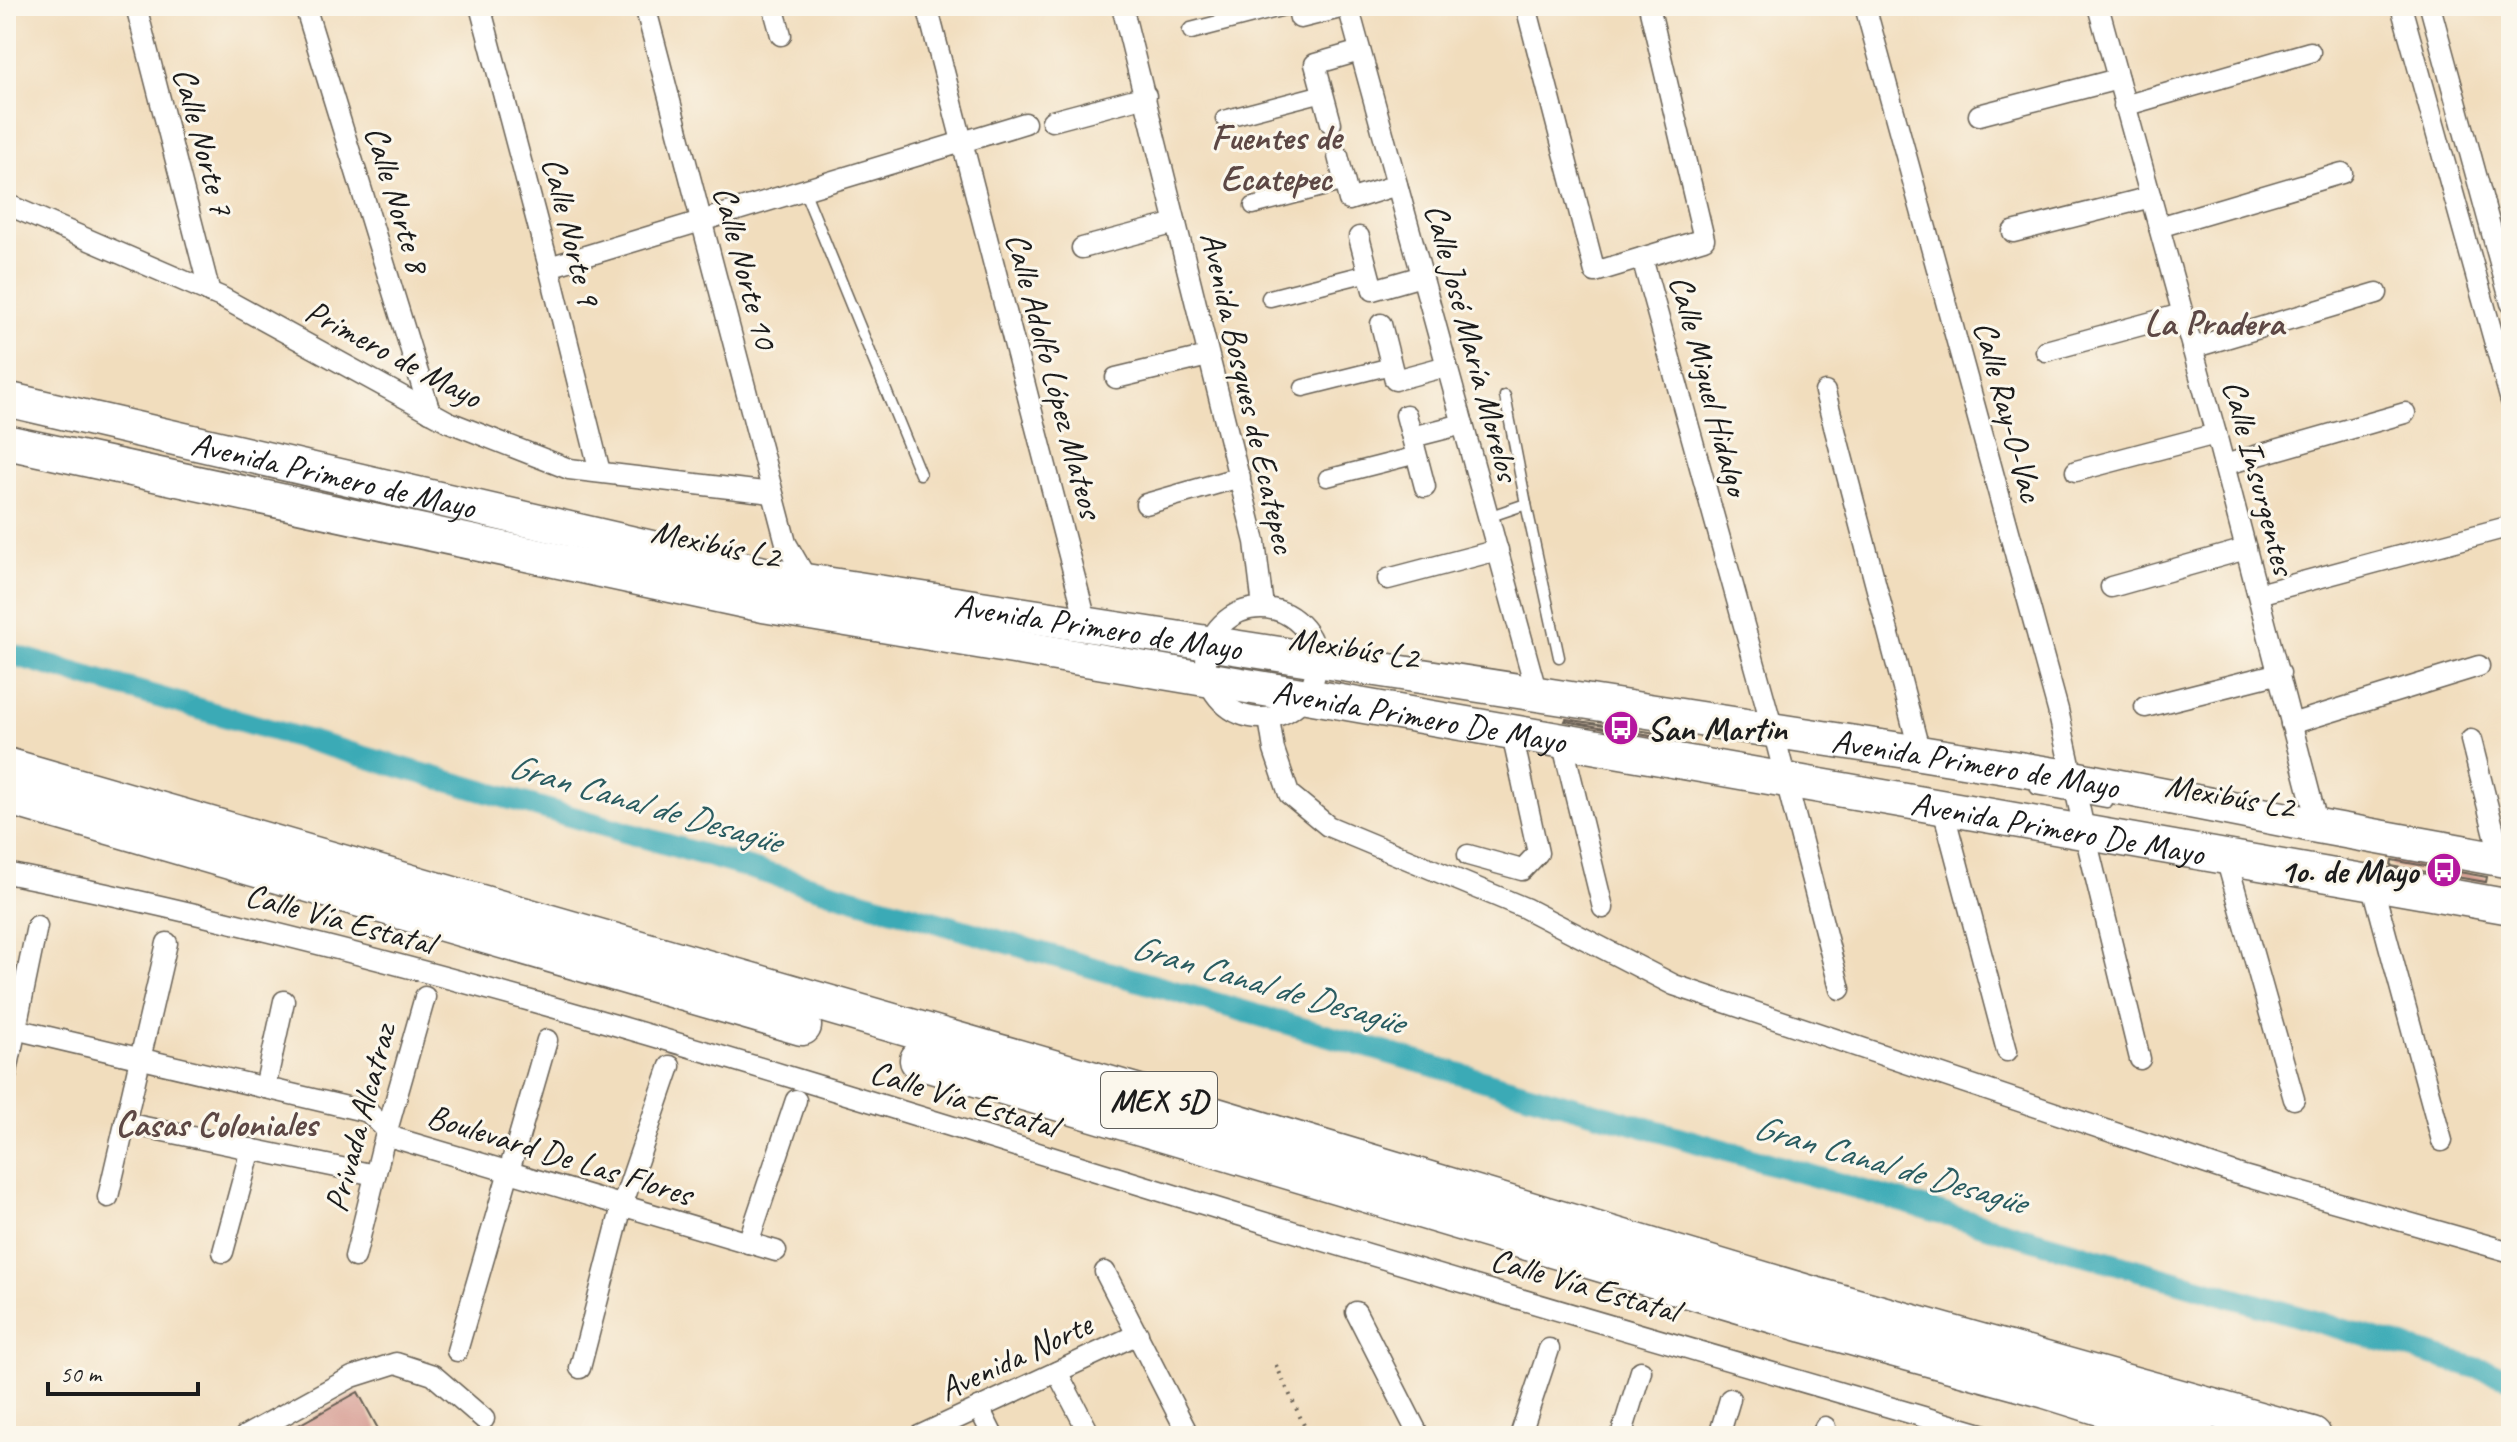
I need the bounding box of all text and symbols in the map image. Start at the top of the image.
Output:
street label: Calle Norte 7 [163,63,244,221]
district label: Fuentes de Ecatepec [1211,114,1344,201]
street label: Calle Norte 8 [355,121,441,281]
street label: Calle Norte 9 [532,153,611,312]
street label: Calle Norte 10 [703,181,789,356]
street label: Calle José María Morelos [1415,199,1531,489]
street label: Avenida Bosques de Ecatepec [1191,227,1307,559]
street label: Calle Adolfo López Mateos [996,228,1114,526]
street label: Calle Miguel Hidalgo [1660,271,1761,504]
street label: Primero de Mayo [298,289,491,419]
district label: La Pradera [2144,300,2287,346]
street label: Calle Ray-O-Vac [1964,316,2054,508]
street label: Calle Insurgentes [2213,375,2307,582]
street label: Avenida Primero de Mayo [187,422,481,529]
street label: Mexibús L2 [648,509,787,579]
street label: Avenida Primero de Mayo [951,583,1246,670]
street label: Mexibús L2 [1286,616,1424,679]
street label: Avenida Primero De Mayo [1270,670,1571,763]
place label: San Martin [1647,707,1788,750]
bus stop icon: San Martin [1602,709,1640,747]
street label: Avenida Primero de Mayo [1829,719,2124,809]
water label: Gran Canal de Desagüe [504,742,791,865]
street label: Mexibús L2 [2162,763,2301,828]
street label: Avenida Primero De Mayo [1908,781,2209,875]
place label: 1o. de Mayo [2280,849,2421,892]
bus stop icon: 1o. de Mayo [2425,851,2463,889]
street label: Calle Vía Estatal [241,873,445,966]
water label: Gran Canal de Desagüe [1127,923,1414,1046]
street label: Privada Alcatraz [314,1016,406,1217]
street label: Calle Vía Estatal [865,1050,1068,1149]
road number: MEX 5D [1101,1072,1217,1128]
street label: Boulevard De Las Flores [422,1094,701,1216]
district label: Casas Coloniales [115,1101,320,1147]
water label: Gran Canal de Desagüe [1749,1103,2036,1226]
street label: Calle Vía Estatal [1486,1237,1690,1333]
street label: Avenida Norte [932,1302,1100,1410]
scale bar [48,1346,198,1396]
text: 50 m [60,1359,103,1389]

